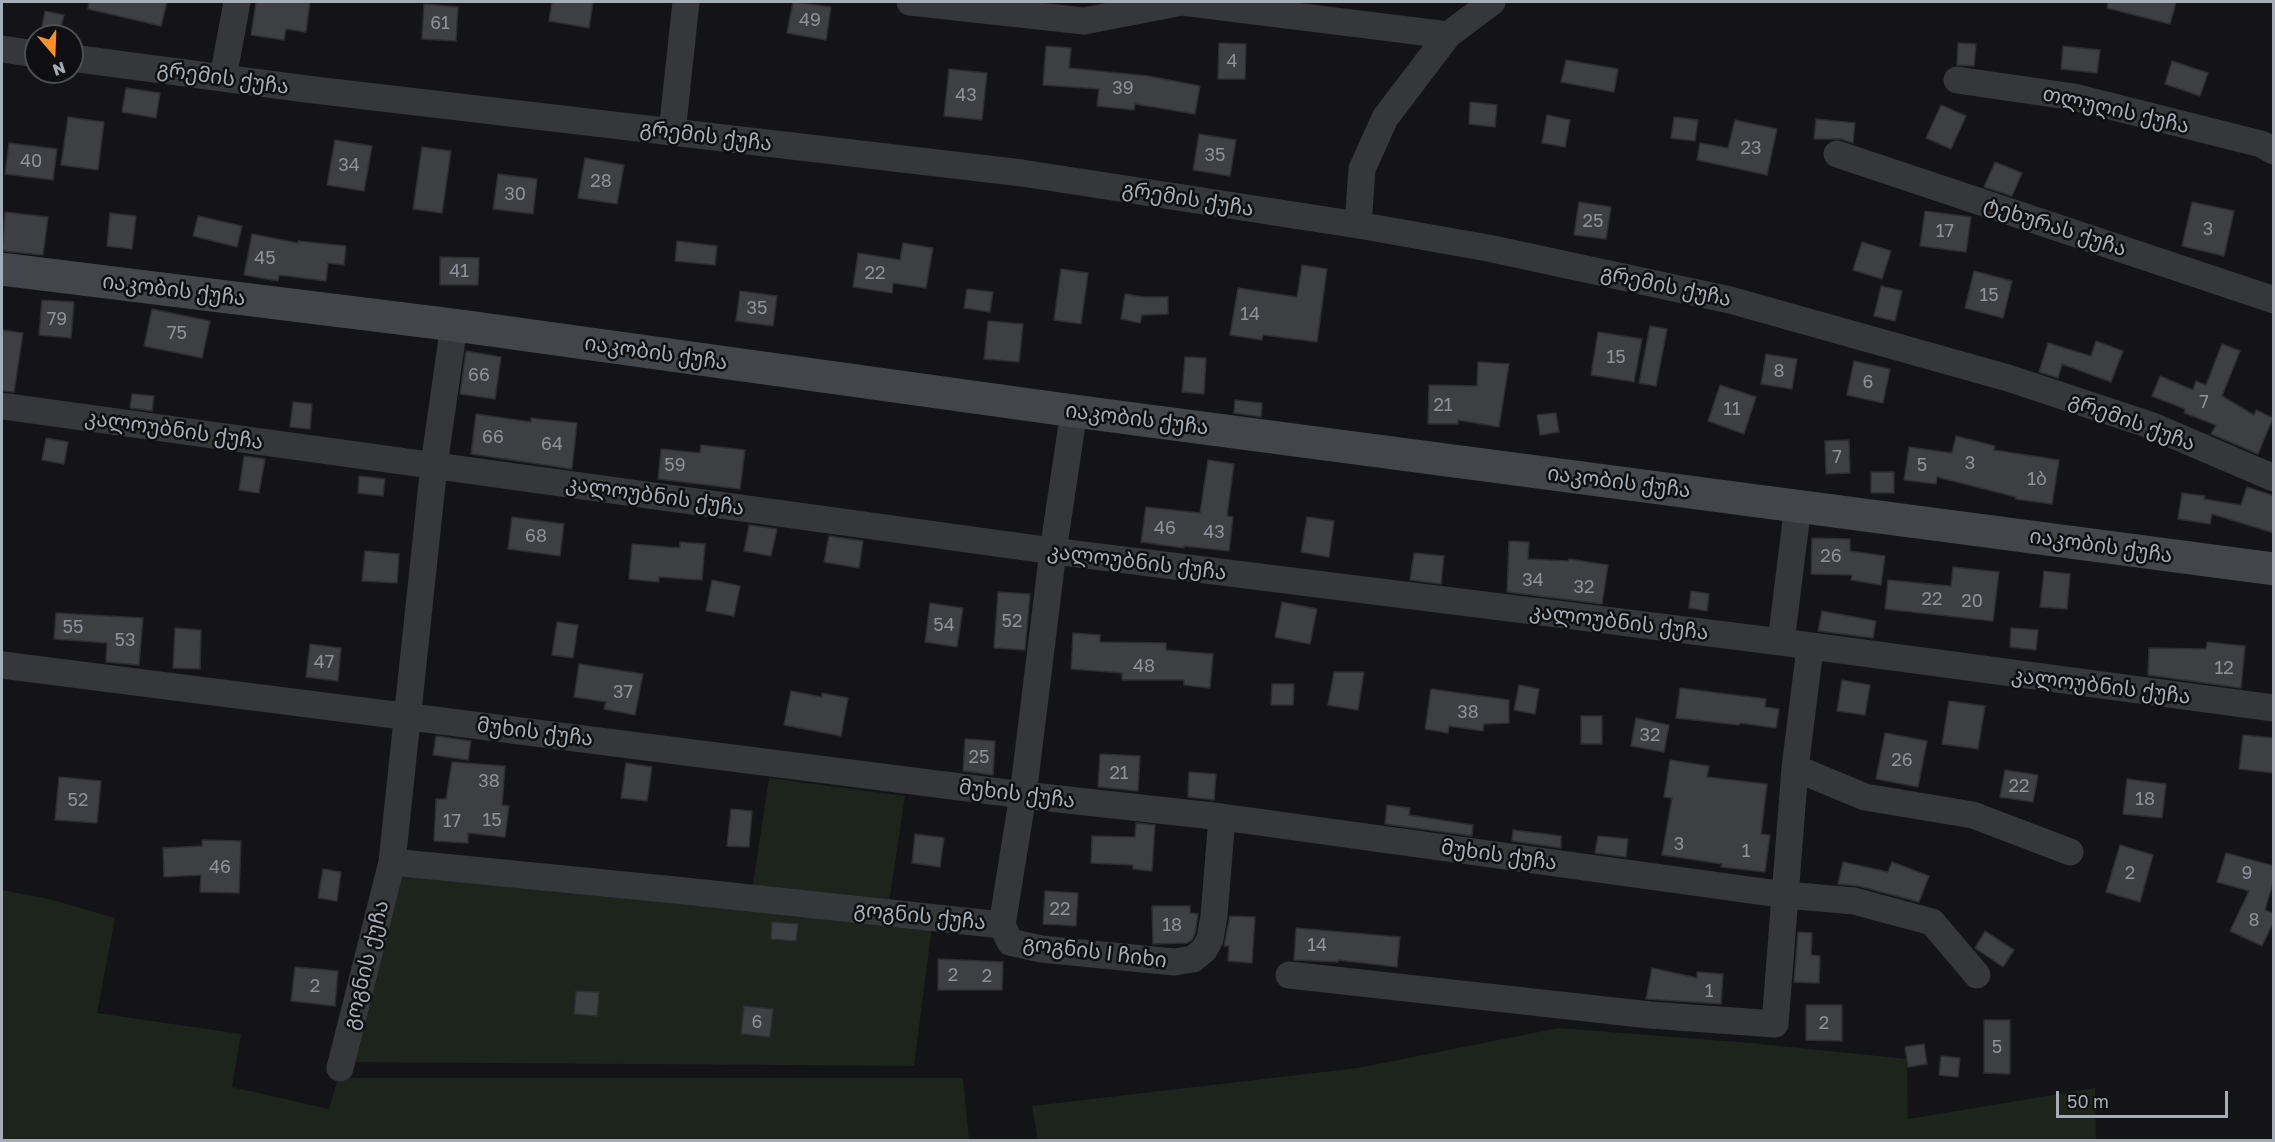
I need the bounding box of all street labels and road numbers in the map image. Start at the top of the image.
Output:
street label: გრემის ქუჩა [155,56,291,100]
street label: თლუღის ქუჩა [2040,81,2192,139]
street label: გრემის ქუჩა [639,115,773,157]
street label: გრემის ქუჩა [1120,176,1256,222]
street label: ტეხურას ქუჩა [1980,192,2130,262]
street label: გრემის ქუჩა [1598,260,1734,312]
street label: იაკობის ქუჩა [101,269,247,311]
street label: იაკობის ქუჩა [583,330,729,376]
street label: გრემის ქუჩა [2065,387,2199,457]
street label: იაკობის ქუჩა [1064,398,1210,440]
street label: კალოუბნის ქუჩა [83,405,265,455]
street label: იაკობის ქუჩა [1546,461,1692,503]
street label: კალოუბნის ქუჩა [564,471,746,521]
street label: იაკობის ქუჩა [2028,523,2174,569]
street label: კალოუბნის ქუჩა [1046,539,1228,585]
street label: კალოუბნის ქუჩა [1528,599,1710,645]
street label: კალოუბნის ქუჩა [2010,663,2192,709]
street label: მუხის ქუჩა [475,712,595,752]
street label: მუხის ქუჩა [957,774,1077,814]
street label: მუხის ქუჩა [1439,834,1559,876]
street label: გოგნის ქუჩა [853,897,987,935]
street label: გოგნის ქუჩა [338,898,394,1032]
street label: გოგნის I ჩიხი [1022,931,1168,973]

